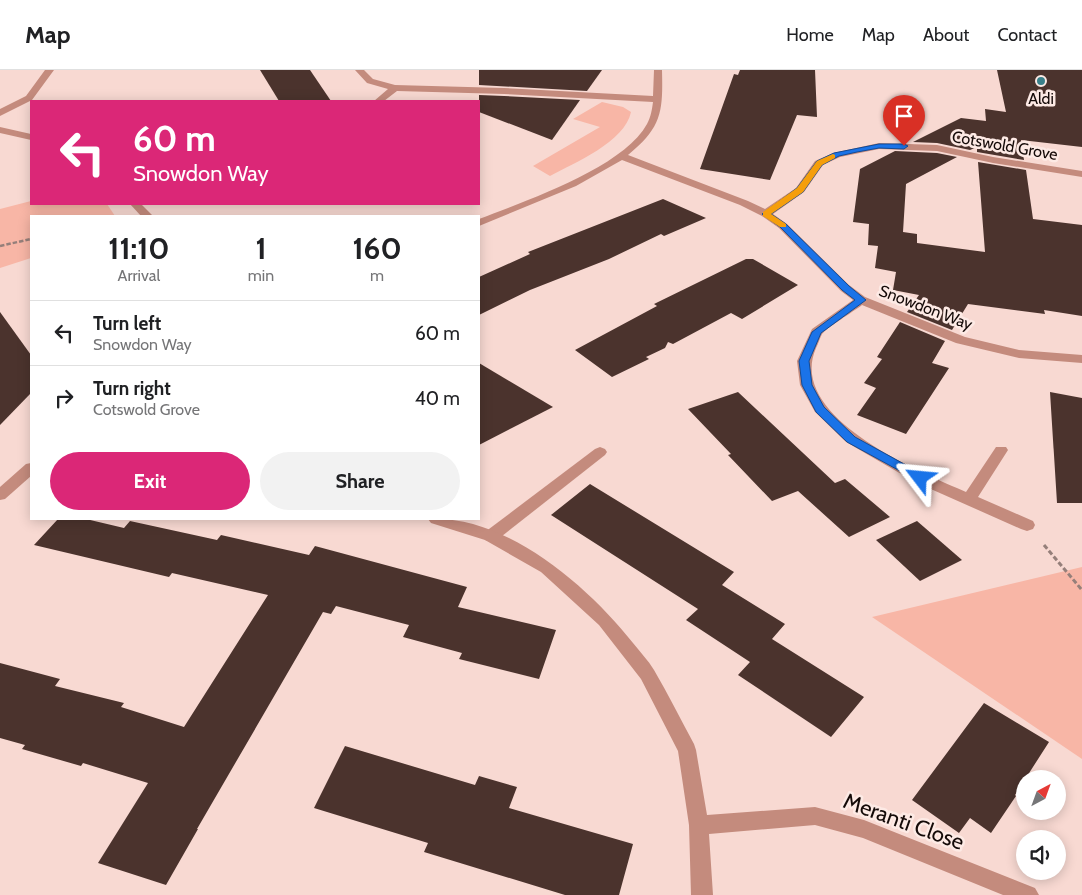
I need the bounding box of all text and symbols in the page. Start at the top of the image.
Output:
text: Map [25,20,71,49]
text: Home [786,24,834,46]
text: Map [862,24,895,46]
text: About [923,24,969,46]
text: Contact [997,24,1057,46]
marker: Aldi [1035,75,1047,87]
place label: Aldi [1028,89,1054,108]
pin [883,95,925,146]
icon: arrive [890,102,918,130]
text: 60 m [133,117,216,160]
icon: left [50,120,115,185]
street label: Cotswold Grove [951,127,1059,164]
text: Snowdon Way [133,160,269,187]
text: 11:10 [108,230,169,267]
text: 1 [255,230,267,267]
text: 160 [353,230,402,267]
text: Arrival [118,266,160,285]
text: min [248,266,274,285]
text: m [370,266,384,285]
street label: Snowdon Way [876,281,975,334]
text: Turn left [93,312,161,335]
icon: left [50,319,78,347]
text: 60 m [415,322,460,345]
text: Snowdon Way [93,335,192,354]
text: Turn right [93,377,171,400]
icon: right [50,384,78,412]
text: 40 m [415,387,460,410]
text: Cotswold Grove [93,400,200,419]
position arrow [893,451,945,503]
button: Exit [50,452,250,510]
button: Share [260,452,460,510]
north arrow [1016,770,1066,820]
map controls [1016,770,1066,880]
street label: Meranti Close [840,787,968,856]
button: sound [1016,830,1066,880]

